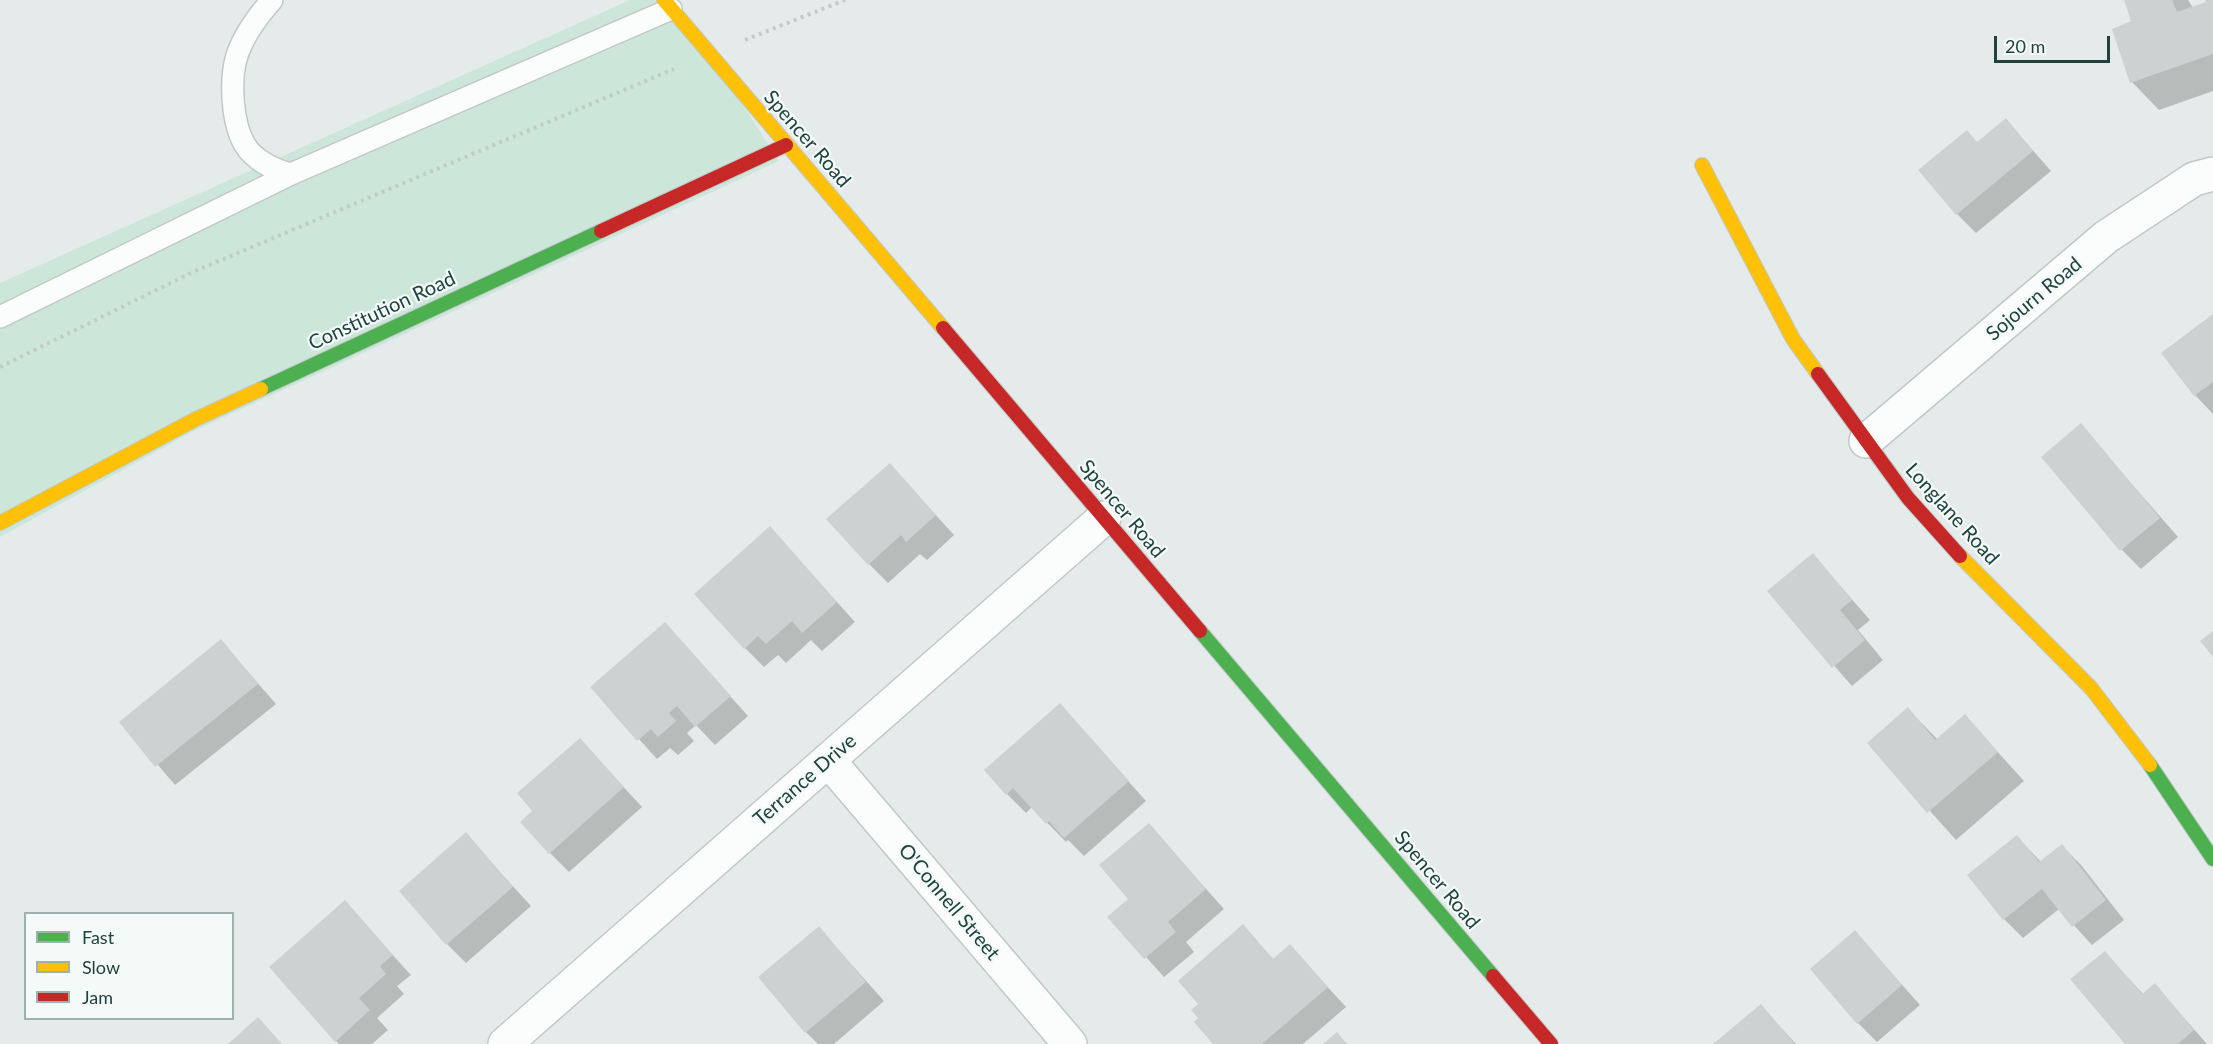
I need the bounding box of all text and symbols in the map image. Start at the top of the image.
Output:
scale bar [1997,24,2112,62]
text: 20 m [2005,35,2045,57]
street label: Spencer Road [758,86,856,192]
street label: Sojourn Road [1981,252,2087,346]
street label: Constitution Road [305,266,459,356]
street label: Spencer Road [1074,455,1170,563]
street label: Longlane Road [1900,458,2004,570]
street label: Terrance Drive [749,729,861,831]
street label: Spencer Road [1389,826,1485,934]
street label: O'Connell Street [893,839,1005,965]
legend [24,912,234,1020]
text: Fast [82,926,114,948]
text: Slow [82,956,120,978]
text: Jam [82,986,113,1008]

